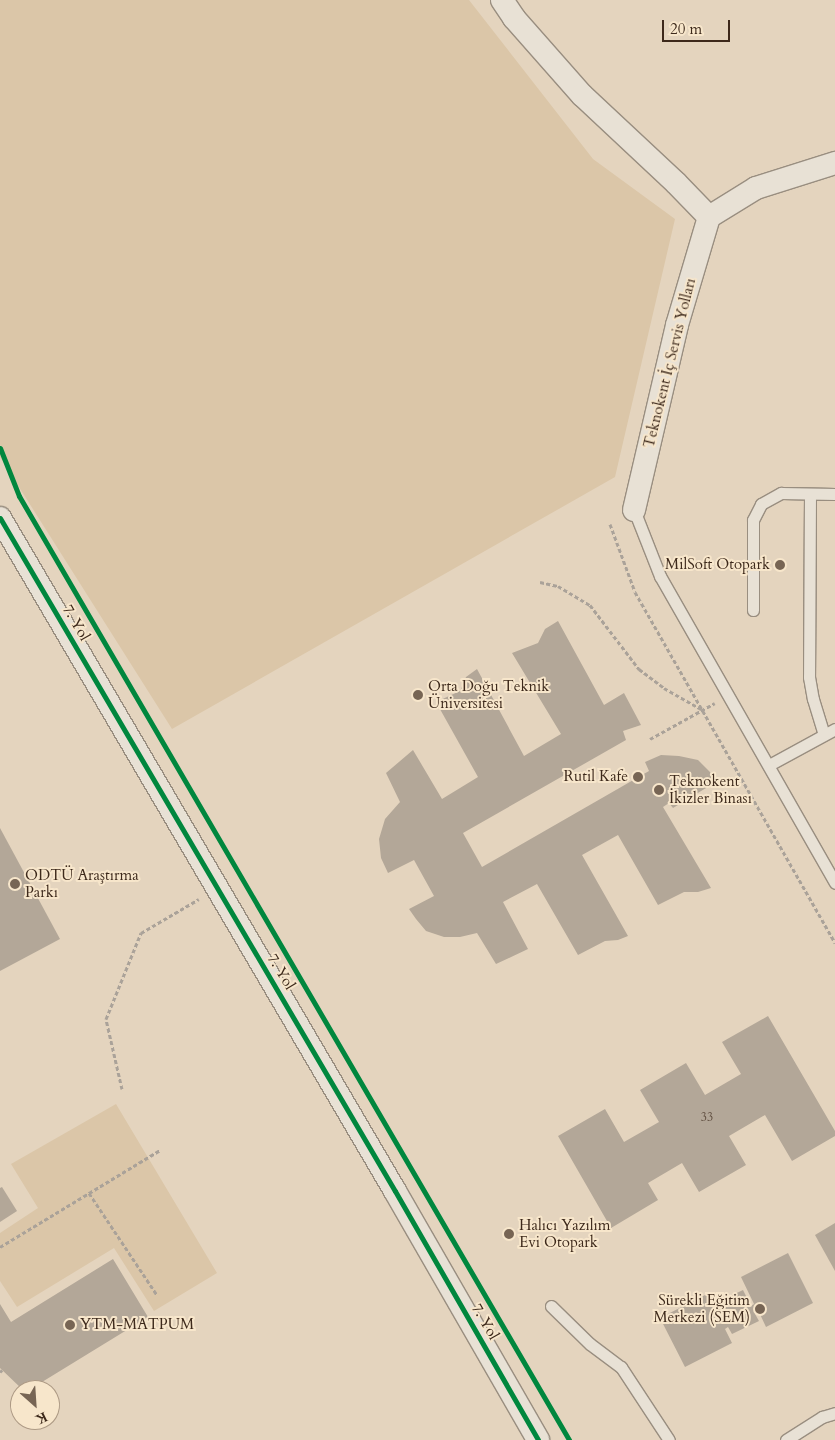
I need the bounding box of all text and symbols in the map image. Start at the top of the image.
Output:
scale bar [665,10,732,42]
text: 20 m [670,19,702,39]
street label: Teknokent İç Servis Yolları [640,276,700,450]
place label: MilSoft Otopark [665,556,770,574]
marker: MilSoft Otopark [774,559,786,571]
street label: 7. Yol [59,602,93,644]
place label: Orta Doğu Teknik Üniversitesi [428,677,549,712]
marker: Orta Doğu Teknik Üniversitesi [412,689,424,701]
place label: Rutil Kafe [564,768,628,786]
marker: Rutil Kafe [632,771,644,783]
place label: Teknokent İkizler Binası [669,772,752,807]
marker: Teknokent İkizler Binası [653,784,665,796]
place label: ODTÜ Araştırma Parkı [25,866,139,901]
marker: ODTÜ Araştırma Parkı [9,878,21,890]
street label: 7. Yol [263,951,299,993]
house number: 33 [701,1111,713,1125]
place label: Halıcı Yazılım Evi Otopark [519,1216,610,1251]
marker: Halıcı Yazılım Evi Otopark [503,1228,515,1240]
place label: Sürekli Eğitim Merkezi (SEM) [653,1291,750,1326]
street label: 7. Yol [468,1301,502,1343]
marker: Sürekli Eğitim Merkezi (SEM) [754,1303,766,1315]
place label: YTM-MATPUM [80,1316,194,1334]
marker: YTM-MATPUM [64,1319,76,1331]
north arrow [10,1380,60,1430]
text: K [32,1407,51,1429]

